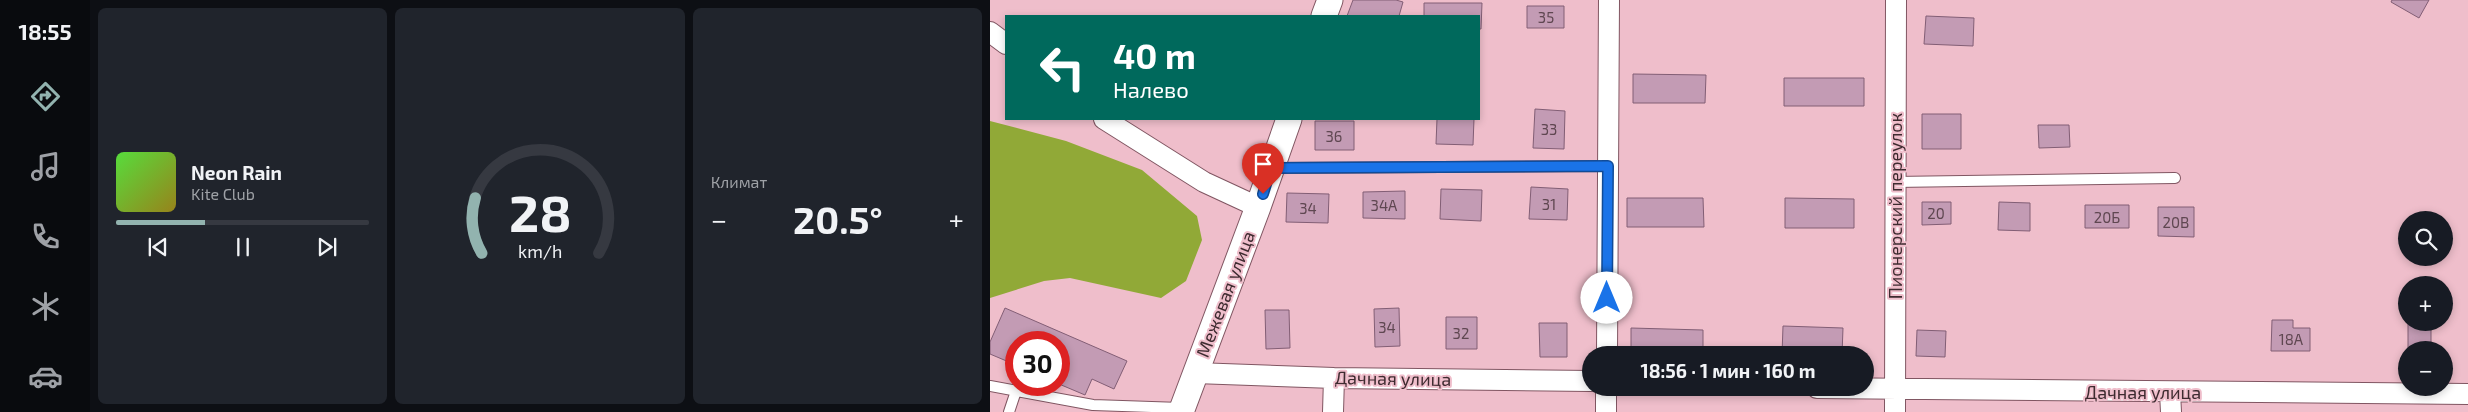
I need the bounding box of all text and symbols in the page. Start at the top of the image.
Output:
house number: 35 [1538,8,1554,26]
text: 18:55 [18,18,72,44]
text: 40 m [1113,34,1196,76]
icon: left [1030,35,1095,100]
text: Налево [1113,76,1189,102]
icon: directions [28,79,63,114]
street label: Пионерский переулок [1884,112,1906,299]
house number: 33 [1541,120,1557,138]
house number: 36 [1326,127,1342,145]
pin [1242,143,1284,194]
icon: music [28,149,63,184]
icon: arrive [1249,150,1277,178]
text: Neon Rain [191,161,282,184]
text: Климат [711,172,767,191]
text: 28 [509,180,571,242]
text: Kite Club [191,184,255,203]
house number: 31 [1542,195,1556,213]
text: 20.5° [793,196,883,242]
house number: 34А [1371,196,1398,214]
house number: 34 [1299,199,1317,217]
text: − [711,202,727,236]
text: + [949,202,964,236]
house number: 20 [1927,204,1945,222]
house number: 20Б [2094,208,2120,226]
map controls [2398,211,2453,396]
button: search [2398,211,2453,266]
house number: 20В [2163,213,2189,231]
icon: phone [28,219,63,254]
street label: Межевая улица [1191,228,1259,360]
icon: previous [144,233,172,261]
icon: pause [229,233,257,261]
icon: next [313,233,341,261]
text: km/h [518,240,562,262]
position arrow [1580,271,1632,323]
button: + [2398,276,2453,331]
icon: climate [28,289,63,324]
house number: 34 [1378,318,1396,336]
house number: 32 [1453,324,1469,342]
house number: 18А [2279,330,2304,348]
speed limit sign: 30 [1005,331,1070,396]
button: − [2398,341,2453,396]
icon: car [28,359,63,394]
text: 18:56 · 1 мин · 160 m [1640,359,1816,382]
street label: Дачная улица [1335,366,1451,390]
street label: Дачная улица [2085,381,2201,403]

